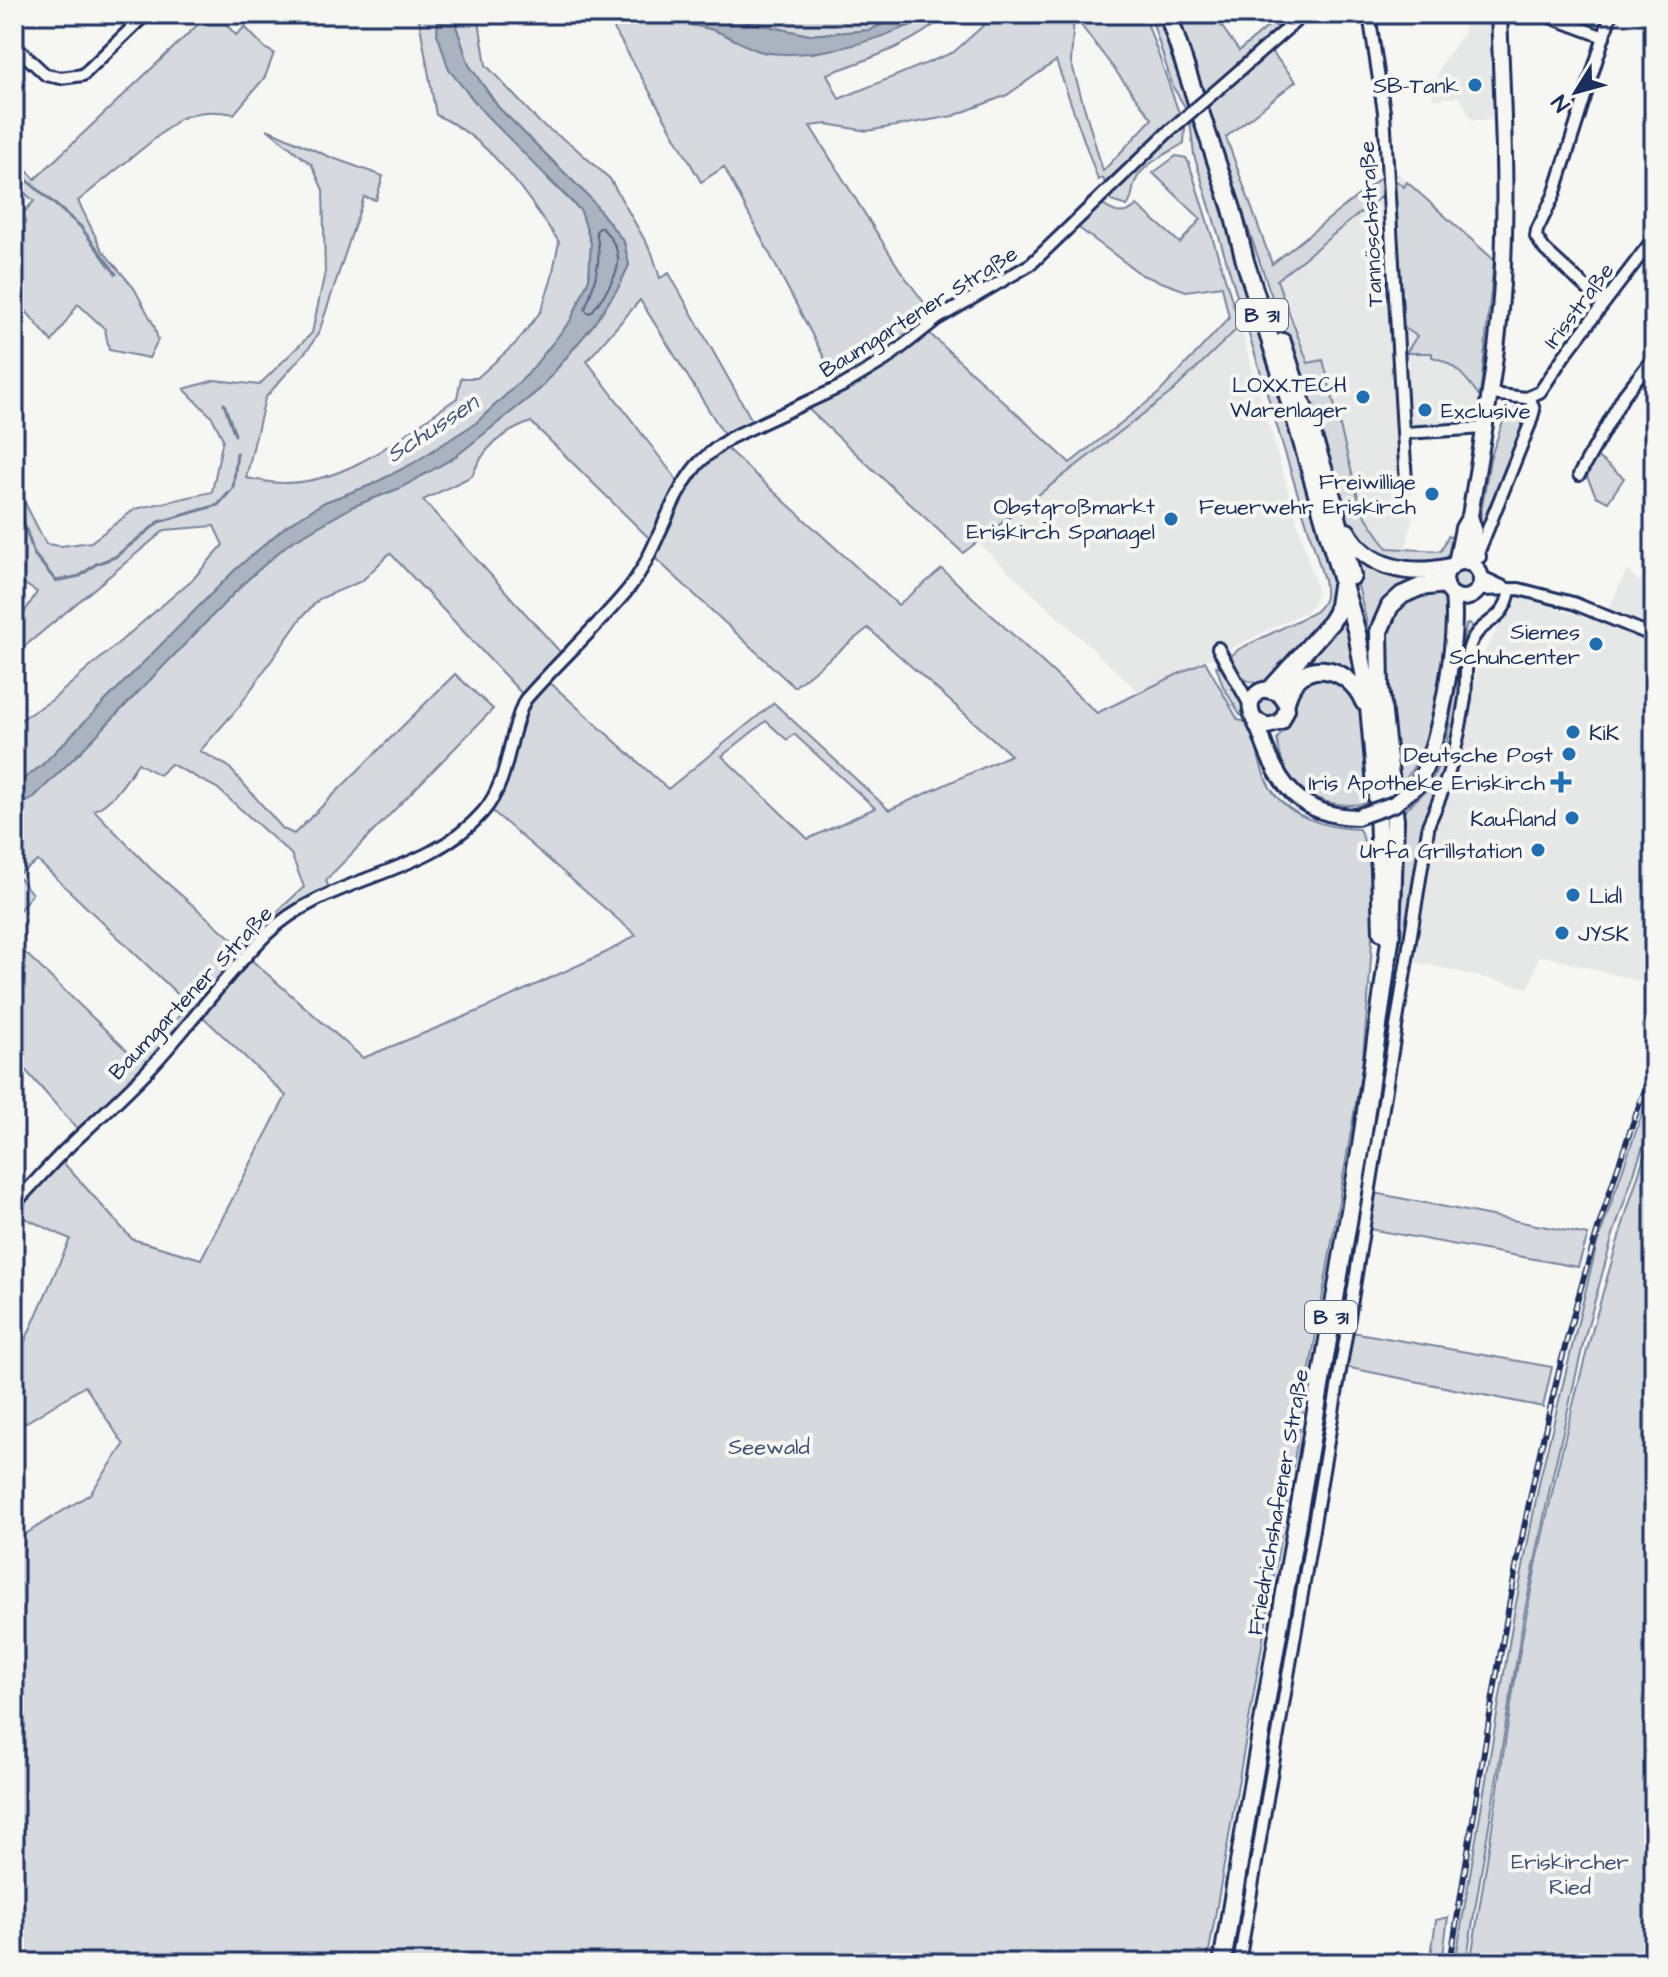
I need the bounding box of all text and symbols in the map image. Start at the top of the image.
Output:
north arrow [1536,52,1616,132]
place label: SB-Tank [1373,71,1459,102]
marker: SB-Tank [1466,76,1484,94]
text: N [1545,88,1578,118]
street label: Tannöschstraße [1352,140,1391,308]
street label: Baumgartener Straße [814,239,1024,387]
street label: Irisstraße [1537,256,1622,355]
road number: B 31 [1236,299,1288,331]
place label: LOXX.TECH Warenlager [1230,370,1347,427]
water label: Schussen [380,385,487,471]
marker: LOXX.TECH Warenlager [1354,388,1372,406]
place label: Exclusive [1441,396,1531,427]
marker: Exclusive [1416,401,1434,419]
place label: Freiwillige Feuerwehr Eriskirch [1199,467,1416,523]
marker: Freiwillige Feuerwehr Eriskirch [1423,485,1441,503]
place label: Obstgroßmarkt Eriskirch Spanagel [966,492,1155,549]
marker: Obstgroßmarkt Eriskirch Spanagel [1162,510,1180,528]
place label: Siemes Schuhcenter [1449,617,1580,673]
marker: Siemes Schuhcenter [1587,635,1605,653]
place label: KiK [1589,718,1620,749]
marker: KiK [1564,723,1582,741]
place label: Deutsche Post [1404,740,1553,771]
marker: Deutsche Post [1560,745,1578,763]
place label: Iris Apotheke Eriskirch [1308,768,1545,799]
marker: Iris Apotheke Eriskirch [1552,773,1570,791]
place label: Kaufland [1470,804,1556,835]
marker: Kaufland [1563,809,1581,827]
place label: Urfa Grillstation [1360,836,1522,867]
marker: Urfa Grillstation [1529,841,1547,859]
place label: Lidl [1589,881,1622,912]
marker: Lidl [1564,886,1582,904]
street label: Baumgartener Straße [102,899,281,1088]
place label: JYSK [1578,919,1630,950]
marker: JYSK [1553,924,1571,942]
road number: B 31 [1305,1301,1357,1333]
street label: Friedrichshafener Straße [1240,1367,1317,1638]
park label: Seewald [728,1432,810,1463]
park label: Eriskircher Ried [1511,1847,1629,1903]

